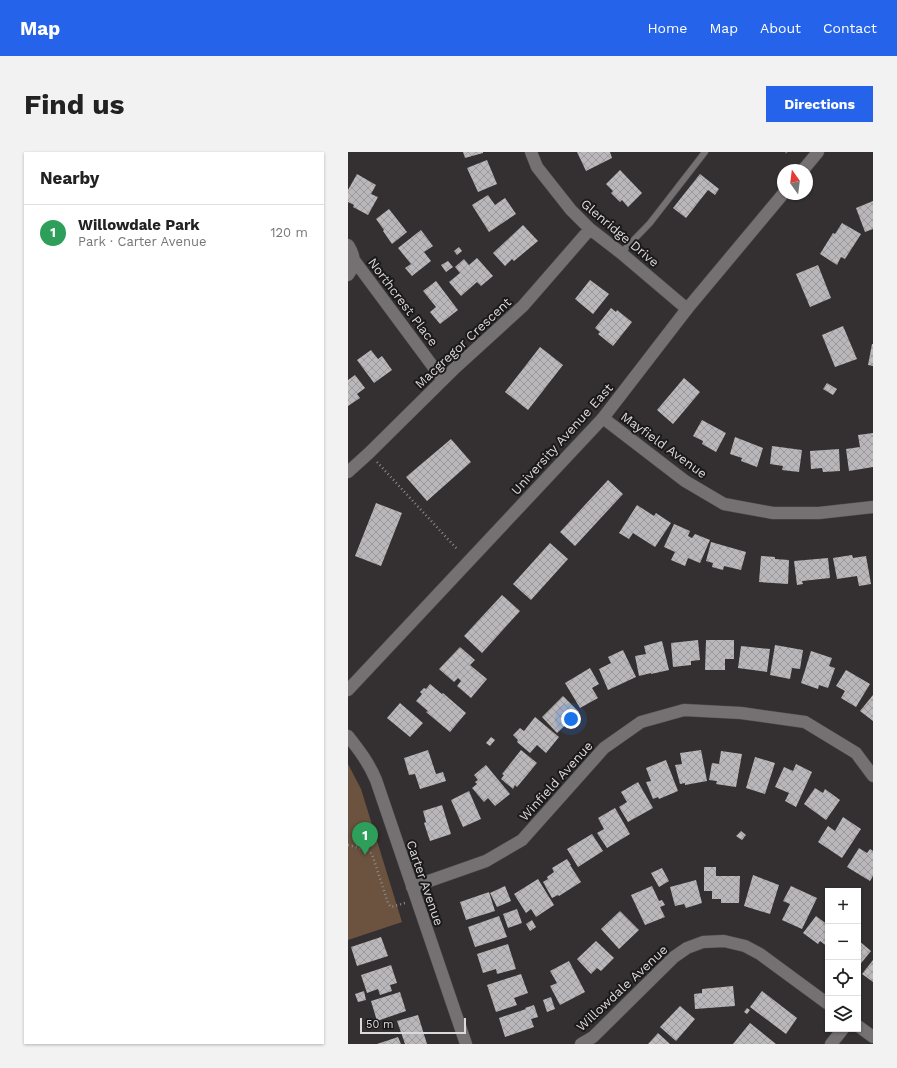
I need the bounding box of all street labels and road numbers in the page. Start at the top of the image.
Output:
street label: Glenridge Drive [578,196,662,270]
street label: Northcrest Place [365,255,441,349]
street label: Macgregor Crescent [412,294,515,391]
street label: University Avenue East [508,380,616,498]
street label: Mayfield Avenue [618,409,710,481]
street label: Winfield Avenue [516,738,596,824]
street label: Carter Avenue [403,838,447,928]
street label: Willowdale Avenue [573,942,671,1034]

